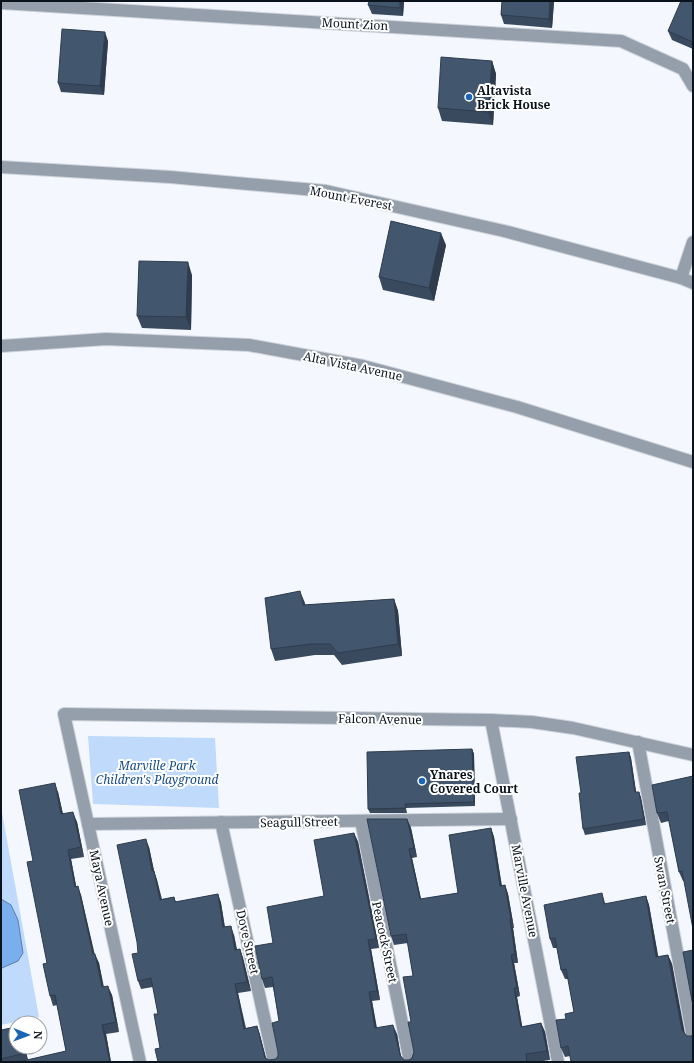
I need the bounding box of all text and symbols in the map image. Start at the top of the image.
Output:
street label: Mount Zion [321,14,389,34]
place label: Altavista Brick House [477,82,551,113]
marker: Altavista Brick House [464,92,474,102]
street label: Mount Everest [308,182,394,214]
street label: Alta Vista Avenue [302,347,404,385]
street label: Falcon Avenue [338,710,422,728]
park label: Marville Park Children's Playground [96,757,218,788]
place label: Ynares Covered Court [430,766,518,797]
marker: Ynares Covered Court [417,776,427,786]
street label: Seagull Street [260,813,338,831]
street label: Marville Avenue [508,843,542,939]
street label: Maya Avenue [86,848,118,928]
street label: Swan Street [650,855,680,925]
street label: Peacock Street [368,900,402,984]
street label: Dove Street [232,908,264,976]
north arrow [8,1015,48,1055]
text: N [31,1031,46,1040]

